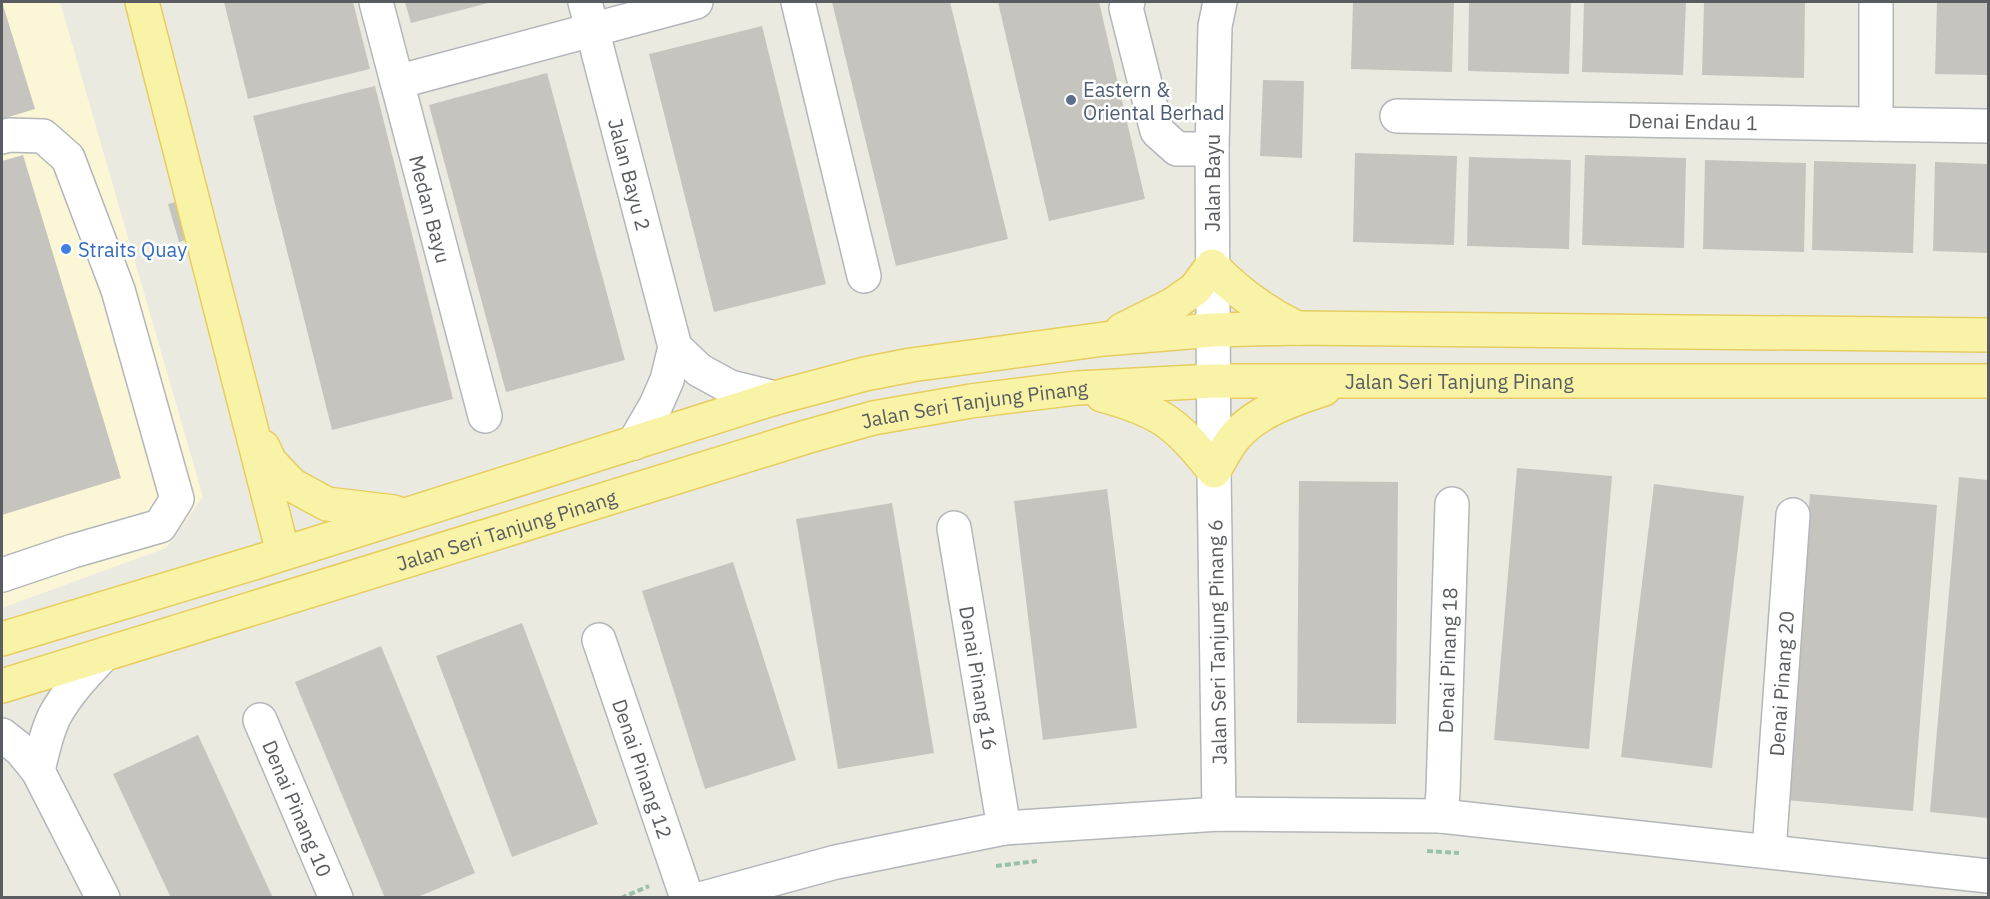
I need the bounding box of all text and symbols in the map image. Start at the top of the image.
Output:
place label: Eastern & Oriental Berhad [1083,76,1225,126]
marker: Eastern & Oriental Berhad [1064,93,1078,107]
street label: Denai Endau 1 [1628,106,1758,136]
street label: Jalan Bayu 2 [602,115,657,233]
street label: Jalan Bayu [1199,134,1226,232]
street label: Medan Bayu [403,152,458,266]
place label: Straits Quay [78,236,187,263]
marker: Straits Quay [59,242,73,256]
street label: Jalan Seri Tanjung Pinang [1345,368,1574,395]
street label: Jalan Seri Tanjung Pinang [858,374,1089,434]
street label: Jalan Seri Tanjung Pinang [393,483,620,577]
street label: Jalan Seri Tanjung Pinang 6 [1201,519,1233,765]
street label: Denai Pinang 18 [1431,587,1463,734]
street label: Denai Pinang 16 [954,604,1004,752]
street label: Denai Pinang 20 [1762,610,1800,757]
street label: Denai Pinang 12 [607,695,679,842]
street label: Denai Pinang 10 [257,736,339,881]

